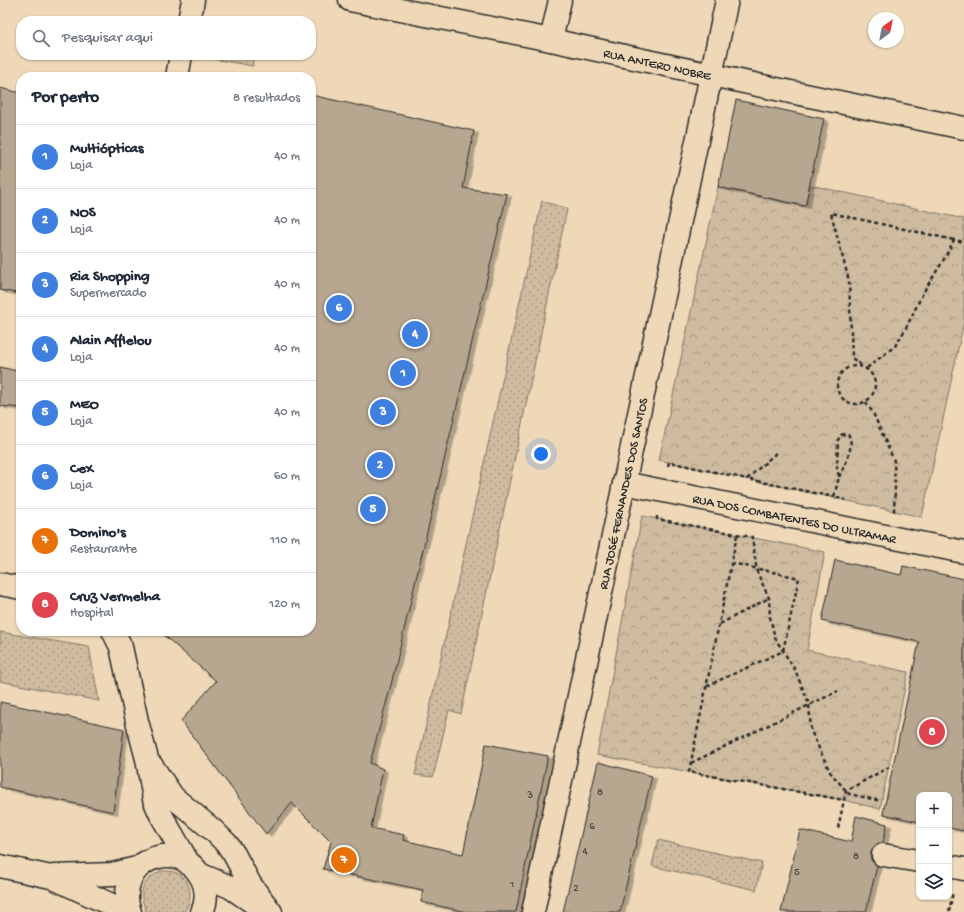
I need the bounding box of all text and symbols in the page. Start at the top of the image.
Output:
north arrow [868,12,904,48]
search box [16,16,316,60]
icon: search [30,27,52,49]
text: Pesquisar aqui [62,29,153,47]
street label: RUA ANTERO NOBRE [602,47,713,85]
text: Por perto [32,88,99,108]
text: 8 resultados [233,91,300,106]
text: Multiópticas [70,140,144,158]
text: 1 [42,149,48,164]
text: 40 m [274,149,300,164]
text: Loja [70,158,93,173]
text: NOS [70,204,96,222]
text: 2 [42,213,48,228]
text: 40 m [274,213,300,228]
text: Loja [70,222,93,237]
text: Ria Shopping [70,268,149,286]
text: 3 [42,277,48,292]
text: 40 m [274,277,300,292]
text: Supermercado [70,286,146,301]
pin: 6 [326,293,352,323]
pin: 4 [402,319,428,349]
text: Alain Afflelou [70,332,152,350]
text: 4 [42,341,48,356]
text: 40 m [274,341,300,356]
text: Loja [70,350,93,365]
pin: 1 [390,358,416,388]
text: MEO [70,396,99,414]
street label: RUA JOSÉ FERNANDES DOS SANTOS [597,396,652,591]
pin: 3 [370,397,396,427]
text: 5 [42,405,48,420]
text: 40 m [274,405,300,420]
text: Loja [70,414,93,429]
your location [531,444,551,464]
pin: 2 [367,450,393,480]
text: CeX [70,460,94,478]
text: 6 [42,469,48,484]
text: 60 m [274,469,300,484]
text: Loja [70,478,93,493]
street label: RUA DOS COMBATENTES DO ULTRAMAR [691,492,898,548]
pin: 5 [360,494,386,524]
text: Domino's [70,524,126,542]
text: 7 [42,533,48,548]
text: 110 m [270,533,300,548]
text: Restaurante [70,542,137,557]
text: Cruz Vermelha [70,588,160,606]
text: 8 [41,597,49,612]
text: 120 m [269,597,300,612]
text: Hospital [70,606,114,621]
pin: 8 [919,717,945,747]
house number: 8 [597,787,603,799]
house number: 3 [526,790,533,802]
map controls [916,792,952,900]
button: + [916,792,952,828]
house number: 6 [589,821,595,833]
button: − [916,828,952,864]
pin: 7 [331,845,357,875]
house number: 4 [582,846,588,858]
house number: 8 [853,851,859,863]
button: layers [916,864,952,900]
house number: 5 [794,867,800,879]
house number: 1 [509,879,514,891]
house number: 2 [573,883,579,895]

